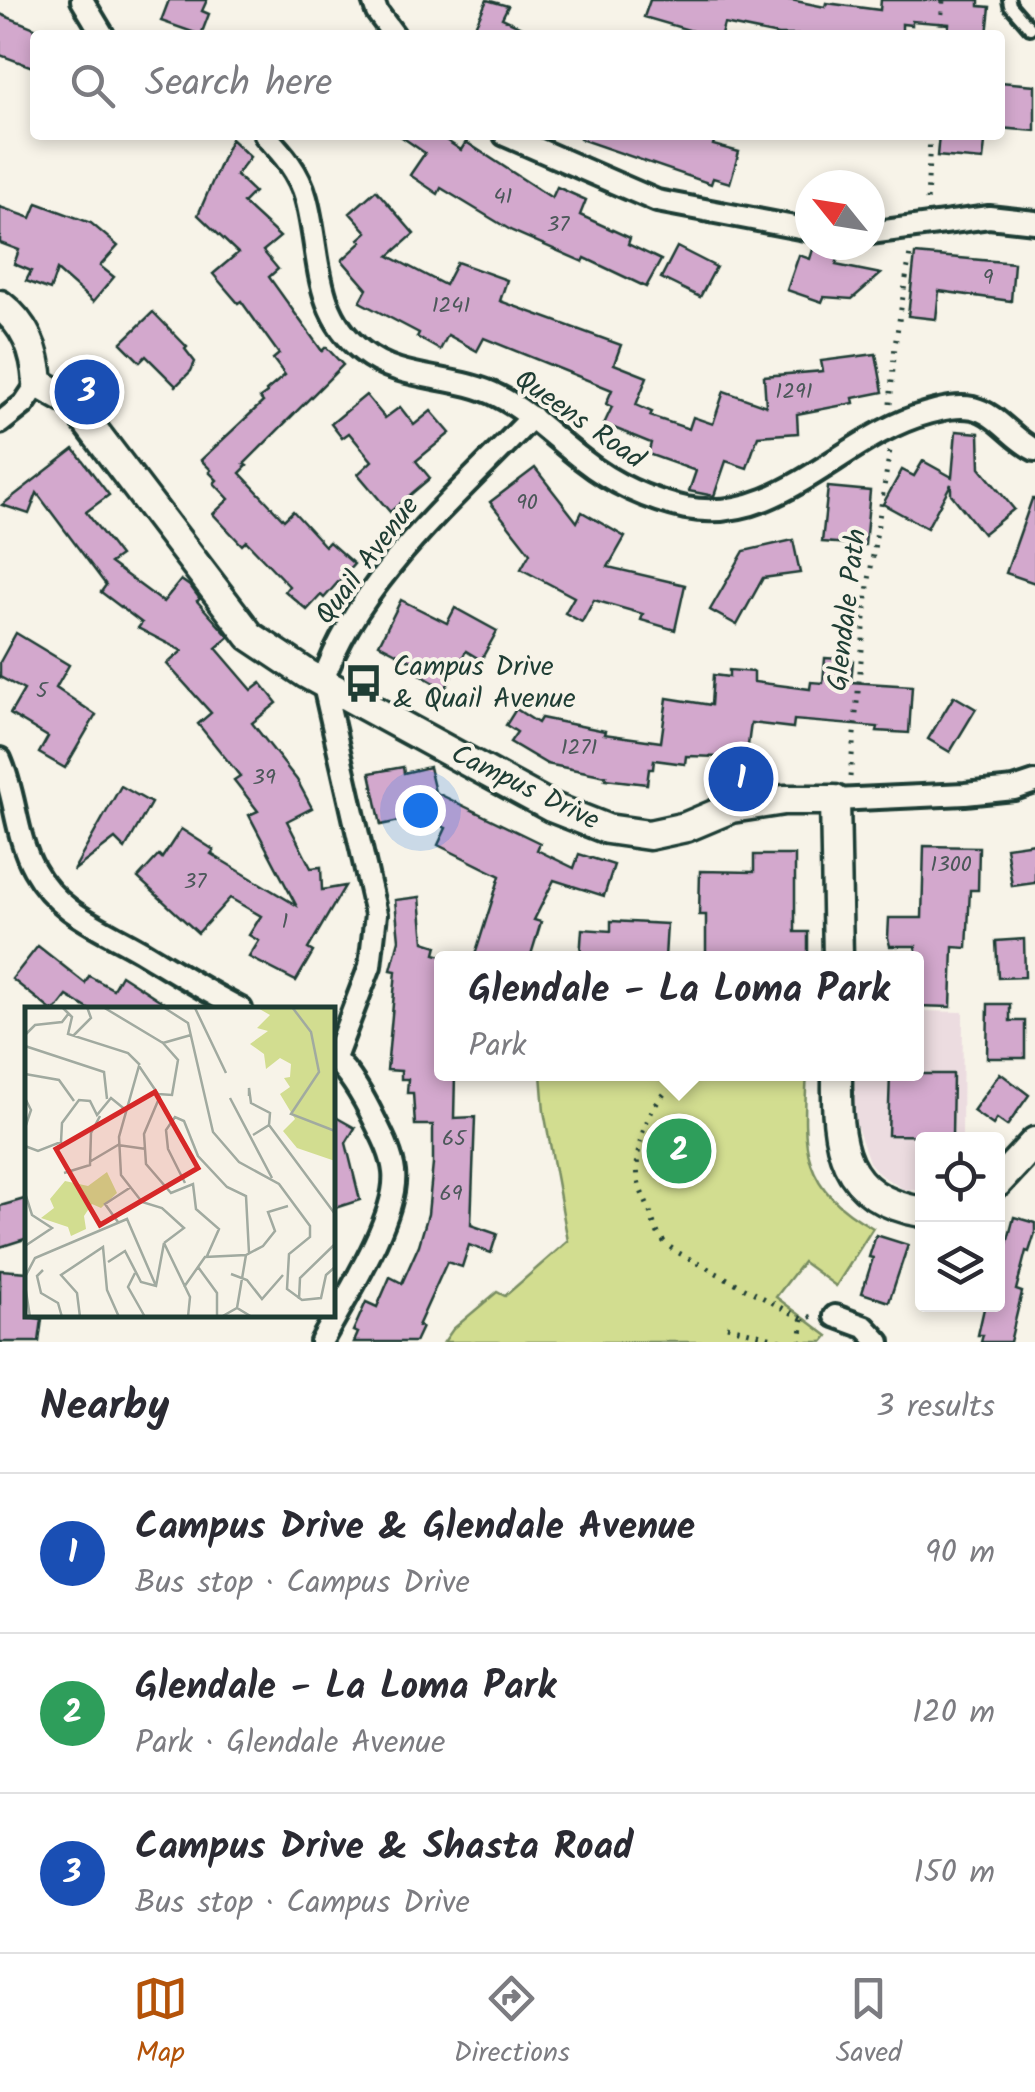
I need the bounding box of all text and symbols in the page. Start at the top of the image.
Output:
search box [30,30,1005,140]
text: Search here [145,55,332,115]
icon: search [65,58,120,113]
north arrow [795,170,885,260]
house number: 41 [493,180,513,215]
house number: 37 [547,208,570,243]
house number: 9 [983,261,994,296]
house number: 1241 [432,289,470,324]
pin: 3 [54,354,120,430]
street label: Queens Road [504,358,655,482]
house number: 1291 [775,375,813,410]
house number: 90 [516,486,538,521]
street label: Quail Avenue [304,487,432,635]
street label: Glendale Path [816,526,880,694]
place label: Campus Drive & Quail Avenue [393,645,576,722]
bus stop icon: Campus Drive & Quail Avenue [342,662,384,704]
house number: 5 [36,674,49,709]
house number: 1271 [561,731,597,766]
street label: Campus Drive [443,733,607,844]
pin: 1 [708,742,774,816]
house number: 39 [252,761,276,796]
your location [395,785,446,836]
house number: 1300 [930,848,972,883]
house number: 37 [184,865,207,900]
house number: 1 [282,905,288,940]
popup [434,951,924,1081]
text: Glendale - La Loma Park [468,961,890,1021]
inset map [25,1007,335,1317]
text: Park [468,1021,526,1072]
pin: 2 [646,1114,712,1188]
house number: 65 [442,1122,467,1157]
map controls [915,1132,1005,1312]
button: locate [915,1132,1005,1222]
house number: 69 [440,1177,463,1212]
button: layers [915,1222,1005,1312]
text: Nearby [40,1374,169,1441]
text: 3 results [876,1382,995,1433]
text: Campus Drive & Glendale Avenue [135,1498,695,1558]
text: 1 [68,1528,77,1579]
text: 90 m [925,1528,995,1579]
text: Bus stop · Campus Drive [135,1558,470,1609]
text: Glendale - La Loma Park [135,1658,556,1718]
text: 2 [63,1688,82,1739]
text: 120 m [912,1688,995,1739]
text: Park · Glendale Avenue [135,1718,445,1769]
text: Campus Drive & Shasta Road [135,1818,634,1878]
text: 3 [64,1848,81,1899]
text: 150 m [913,1848,995,1899]
text: Bus stop · Campus Drive [135,1878,470,1929]
tab: Map [133,1971,188,2076]
tab: Directions [454,1971,570,2076]
tab: Saved [836,1971,902,2076]

